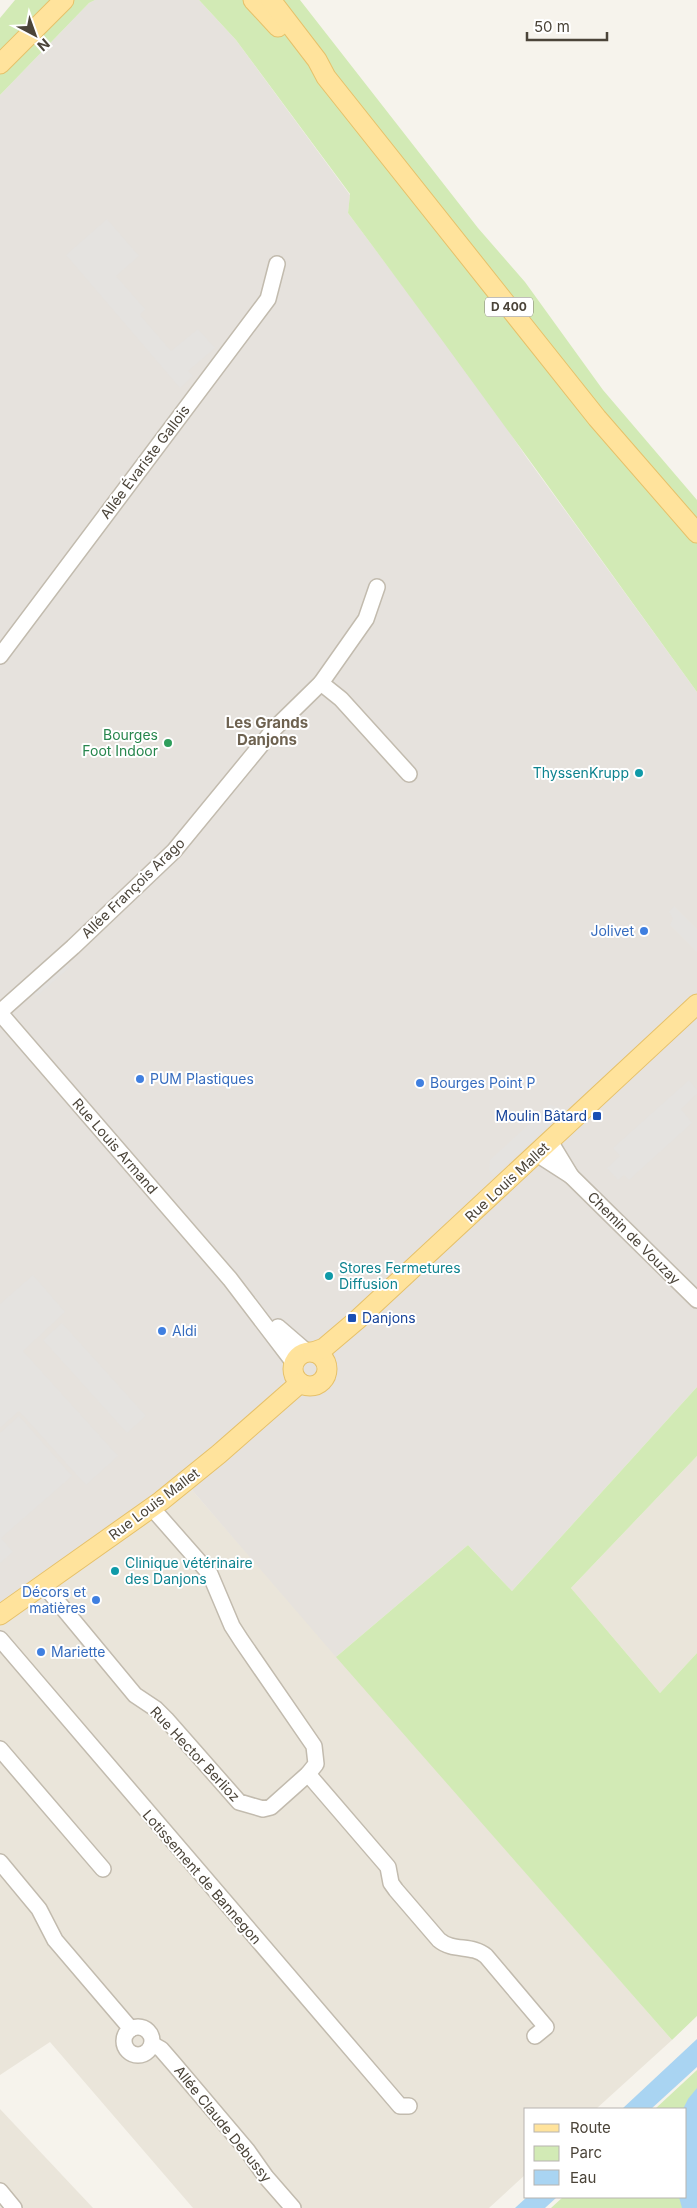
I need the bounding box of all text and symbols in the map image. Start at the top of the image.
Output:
north arrow [10,10,60,60]
scale bar [527,10,607,42]
text: 50 m [534,17,570,36]
text: N [34,35,53,55]
road number: D 400 [485,298,533,316]
street label: Allée Évariste Gallois [96,402,193,522]
district label: Les Grands Danjons [226,713,308,749]
place label: Bourges Foot Indoor [82,726,158,759]
marker: Bourges Foot Indoor [162,737,174,749]
place label: ThyssenKrupp [533,764,629,781]
marker: ThyssenKrupp [633,767,645,779]
street label: Allée François Arago [78,834,188,941]
place label: Jolivet [590,922,634,939]
marker: Jolivet [638,925,650,937]
place label: PUM Plastiques [150,1070,254,1087]
marker: PUM Plastiques [134,1073,146,1085]
place label: Bourges Point P [430,1074,535,1091]
marker: Bourges Point P [414,1077,426,1089]
street label: Rue Louis Armand [69,1095,161,1197]
place label: Moulin Bâtard [496,1107,587,1124]
marker: Moulin Bâtard [591,1110,603,1122]
street label: Rue Louis Mallet [461,1138,553,1225]
street label: Chemin de Vouzay [584,1188,684,1288]
place label: Stores Fermetures Diffusion [339,1259,461,1292]
marker: Stores Fermetures Diffusion [323,1270,335,1282]
place label: Danjons [362,1309,416,1326]
marker: Danjons [346,1312,358,1324]
place label: Aldi [172,1322,197,1339]
marker: Aldi [156,1325,168,1337]
street label: Rue Louis Mallet [105,1464,203,1543]
place label: Clinique vétérinaire des Danjons [125,1554,253,1587]
marker: Clinique vétérinaire des Danjons [109,1565,121,1577]
place label: Décors et matières [22,1583,86,1616]
marker: Décors et matières [90,1594,102,1606]
place label: Mariette [51,1643,105,1660]
marker: Mariette [35,1646,47,1658]
street label: Rue Hector Berlioz [147,1703,244,1805]
street label: Lotissement de Bannegon [140,1806,265,1947]
street label: Allée Claude Debussy [171,2062,276,2185]
legend [524,2108,687,2198]
text: Route [570,2118,611,2137]
text: Parc [570,2143,602,2162]
text: Eau [570,2168,596,2187]

